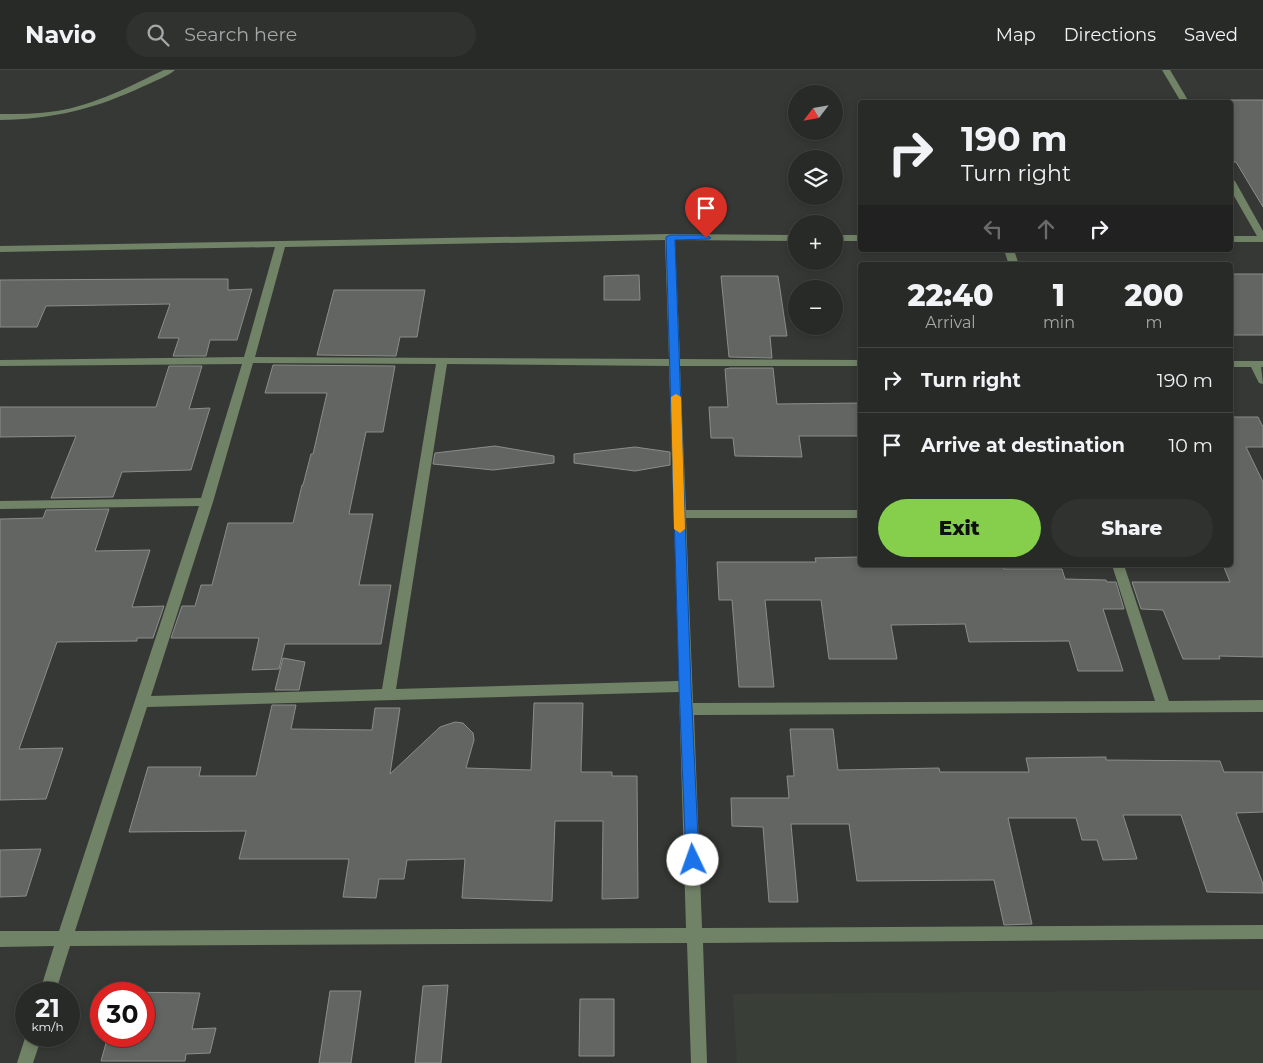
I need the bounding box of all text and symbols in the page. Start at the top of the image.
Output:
search box [126,12,476,57]
text: Navio [25,20,96,49]
icon: search [144,21,172,49]
text: Search here [184,23,297,46]
text: Map [996,24,1036,46]
text: Directions [1064,24,1156,46]
text: Saved [1184,24,1238,46]
north arrow [788,85,842,140]
map controls [788,85,843,335]
text: 190 m [961,117,1067,160]
icon: right [878,120,943,185]
button: layers [788,150,843,205]
text: Turn right [961,160,1071,187]
pin [685,187,727,238]
icon: arrive [692,194,720,222]
button: + [788,215,843,270]
icon: left [979,215,1007,243]
icon: ahead [1032,215,1060,243]
icon: right [1085,215,1113,243]
text: 22:40 [907,277,993,314]
text: 1 [1053,277,1065,314]
text: 200 [1124,277,1184,314]
button: − [788,280,843,335]
text: Arrival [925,313,976,332]
text: min [1043,313,1075,332]
text: m [1146,313,1162,332]
icon: right [878,366,906,394]
text: Turn right [921,369,1021,392]
text: 190 m [1157,369,1213,392]
icon: arrive [878,431,906,459]
text: Arrive at destination [921,434,1125,457]
text: 10 m [1168,434,1213,457]
button: Exit [878,499,1041,557]
button: Share [1051,499,1213,557]
position arrow [666,833,718,885]
speed limit sign: 30 [90,982,155,1047]
text: 21 [35,993,60,1023]
text: km/h [31,1019,64,1034]

